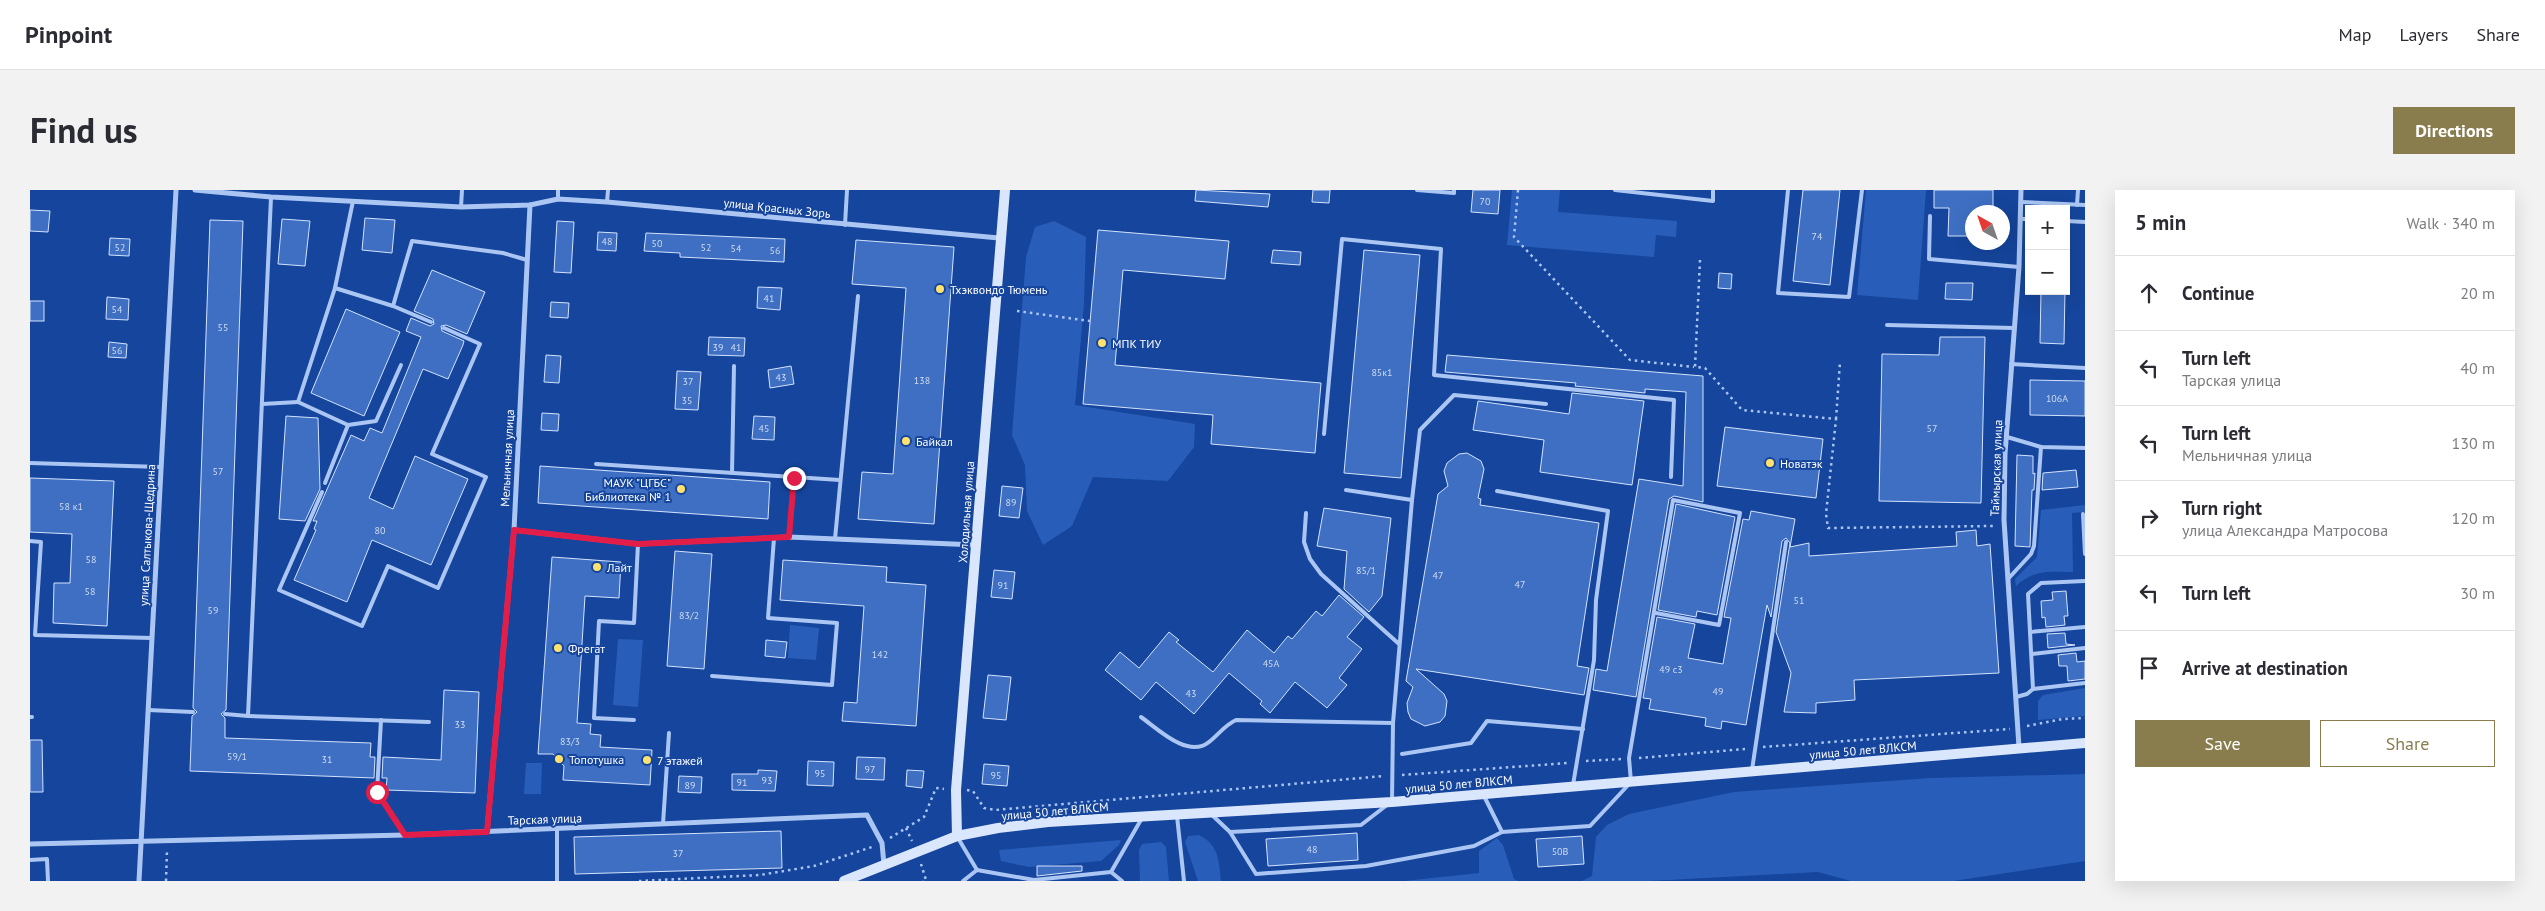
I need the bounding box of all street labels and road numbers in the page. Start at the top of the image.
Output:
street label: улица Красных Зорь [723,195,832,221]
street label: Мельничная улица [497,409,517,507]
street label: Таймырская улица [1987,419,2005,517]
street label: Холодильная улица [955,460,977,563]
street label: улица Салтыкова-Щедрина [136,464,158,606]
street label: улица 50 лет ВЛКСМ [1809,738,1917,762]
street label: улица 50 лет ВЛКСМ [1405,772,1513,796]
street label: улица 50 лет ВЛКСМ [1001,799,1109,823]
street label: Тарская улица [508,810,582,828]

